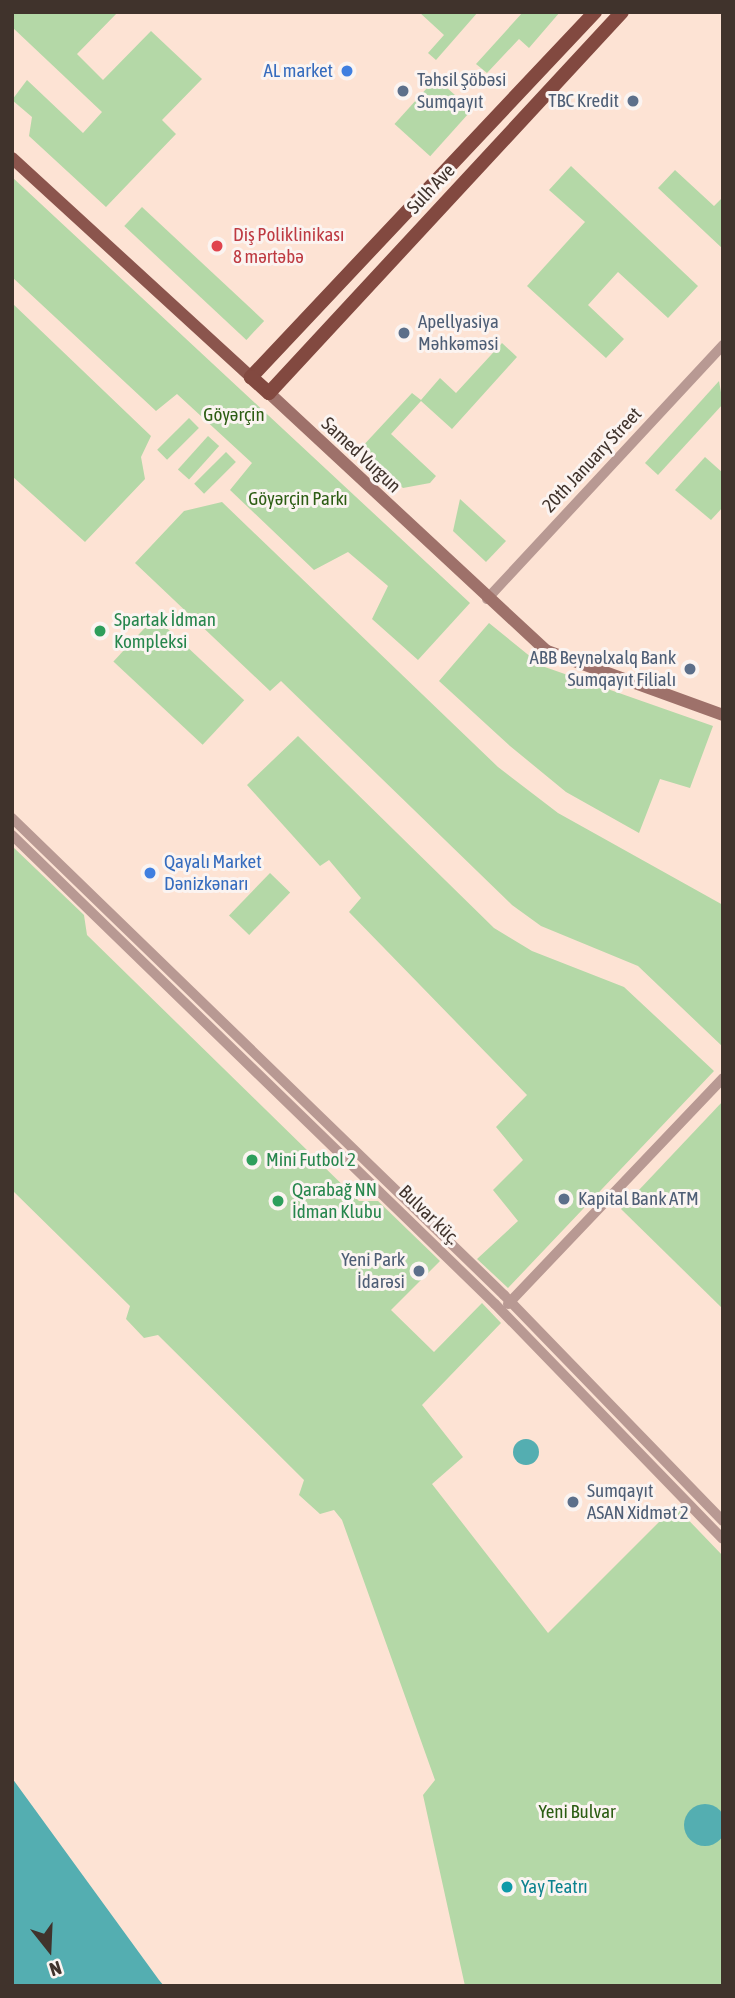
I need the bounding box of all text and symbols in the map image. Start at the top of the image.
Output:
place label: AL market [264,60,333,82]
marker: AL market [339,63,355,79]
place label: Təhsil Şöbəsi Sumqayıt [417,69,506,113]
marker: Təhsil Şöbəsi Sumqayıt [395,83,411,99]
place label: TBC Kredit [548,90,619,112]
marker: TBC Kredit [625,93,641,109]
street label: Sulh Ave [402,159,460,219]
place label: Diş Poliklinikası 8 mərtəbə [233,224,344,268]
marker: Diş Poliklinikası 8 mərtəbə [207,236,227,256]
place label: Apellyasiya Məhkəməsi [418,311,499,355]
marker: Apellyasiya Məhkəməsi [396,325,412,341]
street label: 20th January Street [538,403,646,517]
park label: Göyərçin [203,404,265,426]
street label: Samed Vurgun [316,412,406,498]
park label: Göyərçin Parkı [248,488,348,510]
place label: Spartak İdman Kompleksi [114,609,216,653]
marker: Spartak İdman Kompleksi [92,623,108,639]
place label: ABB Beynəlxalq Bank Sumqayıt Filialı [530,647,676,691]
marker: ABB Beynəlxalq Bank Sumqayıt Filialı [682,661,698,677]
place label: Qayalı Market Dənizkənarı [164,851,262,895]
marker: Qayalı Market Dənizkənarı [142,865,158,881]
place label: Mini Futbol 2 [266,1149,356,1171]
marker: Mini Futbol 2 [244,1152,260,1168]
place label: Qarabağ NN İdman Klubu [292,1179,382,1223]
street label: Bulvar küç. [394,1181,464,1249]
place label: Kapital Bank ATM [578,1188,699,1210]
marker: Kapital Bank ATM [556,1191,572,1207]
marker: Qarabağ NN İdman Klubu [270,1193,286,1209]
place label: Yeni Park İdarəsi [341,1249,405,1293]
marker: Yeni Park İdarəsi [411,1263,427,1279]
place label: Sumqayıt ASAN Xidmət 2 [587,1480,689,1524]
marker: Sumqayıt ASAN Xidmət 2 [565,1494,581,1510]
park label: Yeni Bulvar [538,1801,616,1823]
place label: Yay Teatrı [521,1876,588,1898]
marker: Yay Teatrı [499,1879,515,1895]
north arrow [14,1914,84,1984]
text: N [47,1957,64,1981]

